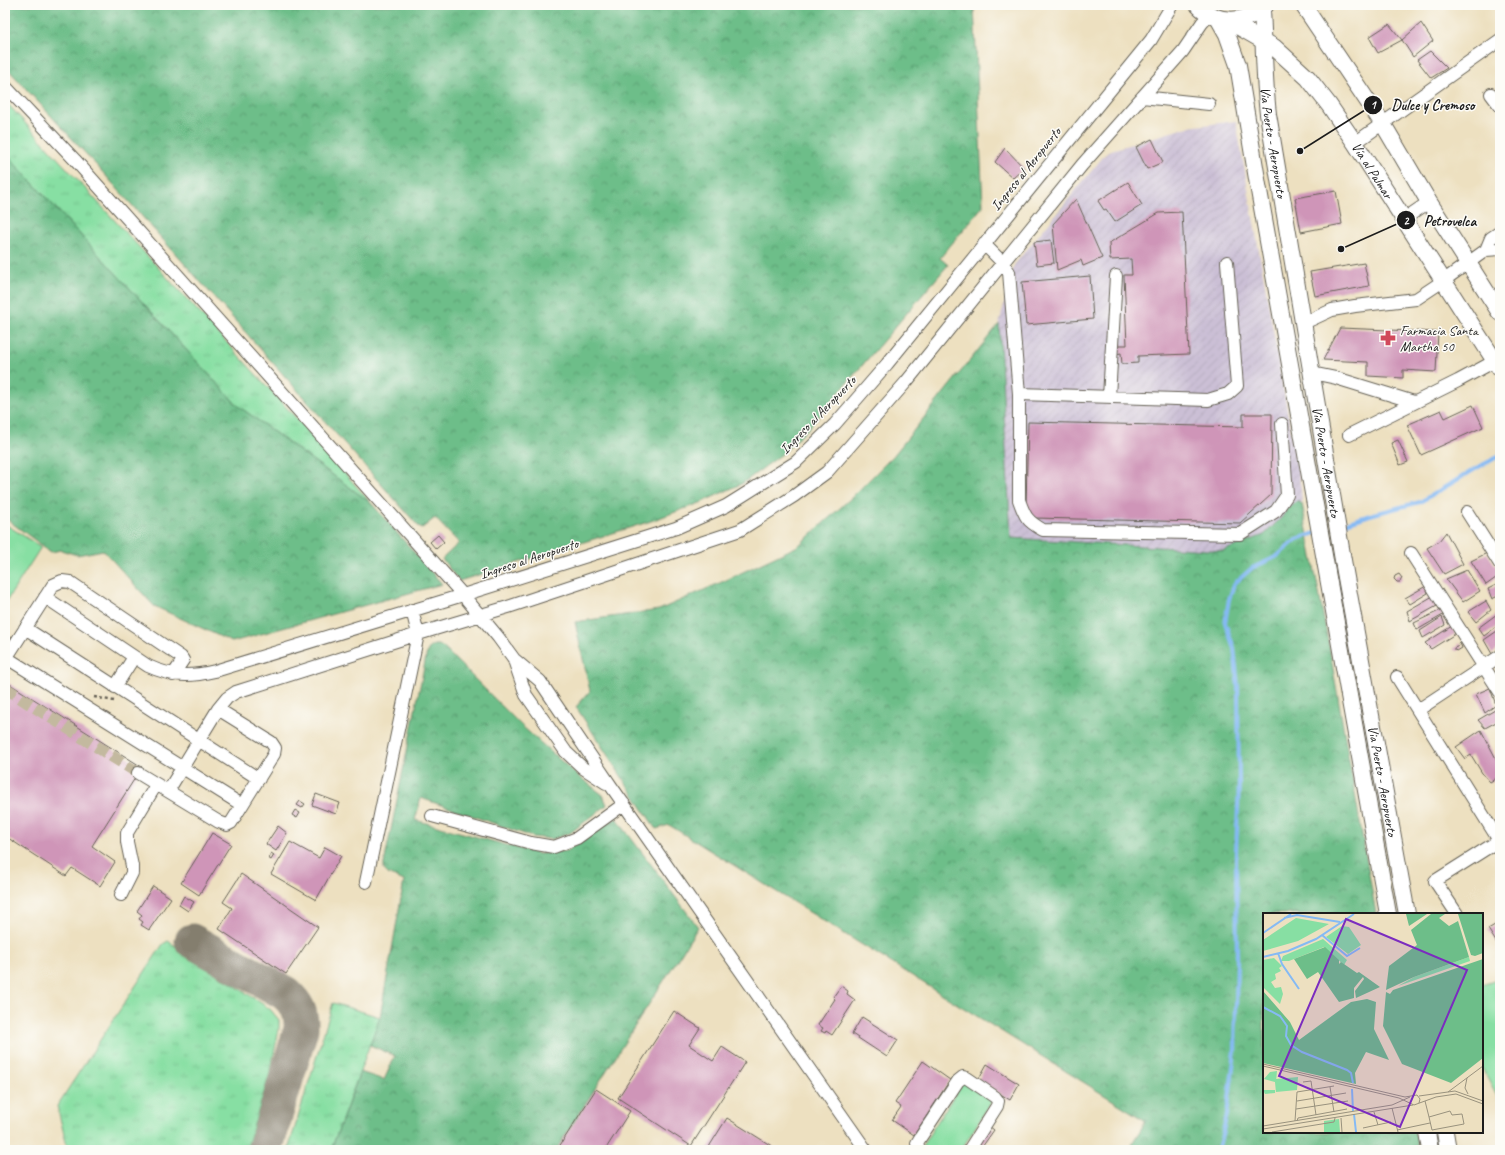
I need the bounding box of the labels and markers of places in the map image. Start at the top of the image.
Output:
callout: Dulce y Cremoso [1363,91,1482,118]
callout: Petrovelca [1396,207,1484,234]
place label: Farmacia Santa Martha 50 [1400,322,1479,355]
pharmacy icon: Farmacia Santa Martha 50 [1379,329,1397,347]

